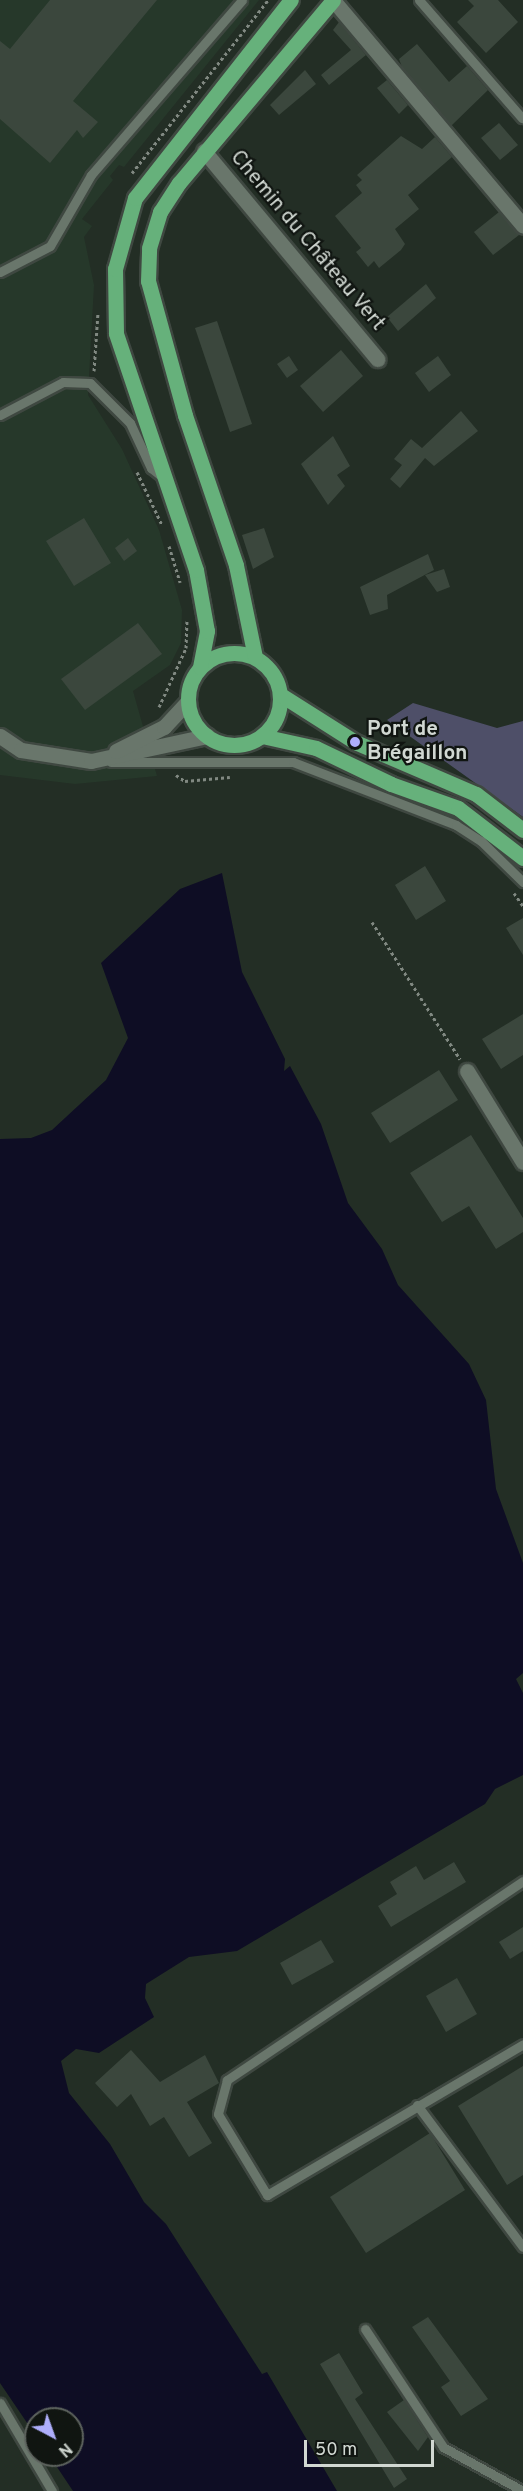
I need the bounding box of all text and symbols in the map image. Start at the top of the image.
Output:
street label: Chemin du Château Vert [224,145,390,337]
place label: Port de Brégaillon [367,717,468,767]
marker: Port de Brégaillon [348,735,362,749]
north arrow [24,2407,84,2467]
scale bar [307,2428,438,2466]
text: N [54,2438,75,2460]
text: 50 m [315,2439,357,2462]

